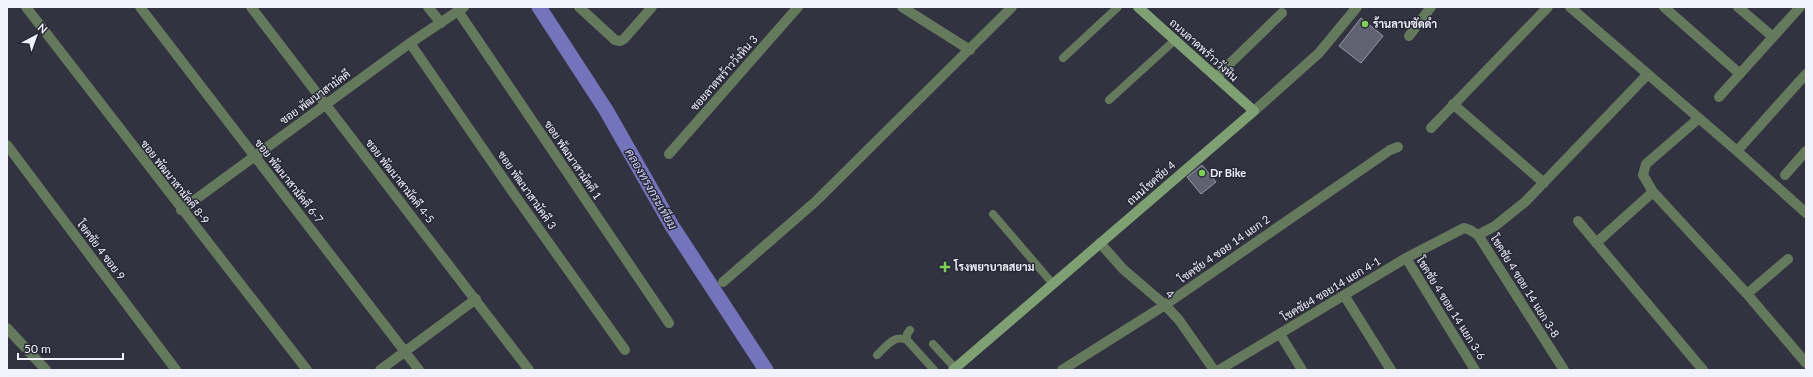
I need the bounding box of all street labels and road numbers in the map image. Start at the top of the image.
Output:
street label: ถนนลาดพร้าววังหิน [1167,16,1241,84]
street label: ซอยลาดพร้าววังหิน 3 [687,32,760,113]
street label: ซอย พัฒนาสามัคคี [277,66,352,126]
street label: ซอย พัฒนาสามัคคี 1 [542,117,606,202]
street label: ซอย พัฒนาสามัคคี 6-7 [253,135,327,225]
street label: ซอย พัฒนาสามัคคี 4-5 [364,135,438,225]
street label: ซอย พัฒนาสามัคคี 8-9 [139,136,213,226]
street label: ซอย พัฒนาสามัคคี 3 [496,147,560,231]
street label: ถนนโชคชัย 4 [1123,157,1178,207]
street label: โชคชัย 4 ซอย 14 แยก 2 [1174,211,1272,286]
street label: โชคชัย 4 ซอย 9 [74,216,129,282]
street label: โชคชัย 4 ซอย 14 แยก 3-8 [1488,230,1563,340]
street label: โชคชัย 4 ซอย 14 แยก 3-6 [1414,252,1489,362]
street label: โชคชัย4 ซอย14 แยก 4-1 [1277,253,1383,324]
street label: 4 [1164,287,1178,301]

